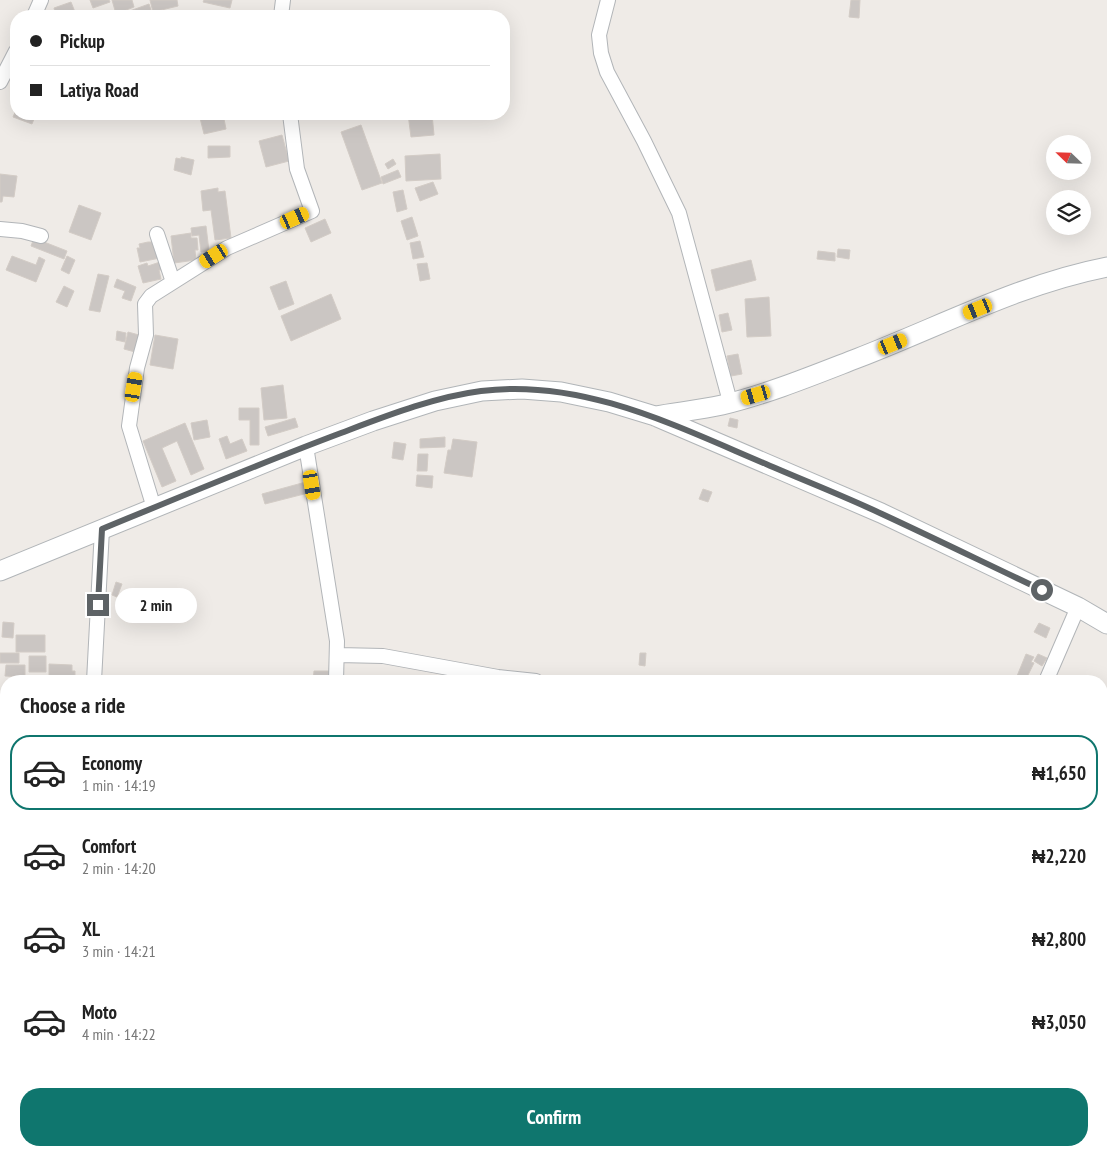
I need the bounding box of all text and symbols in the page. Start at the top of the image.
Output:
text: Pickup [60,29,105,53]
text: Latiya Road [60,78,139,102]
north arrow [1046,135,1091,180]
map controls [1046,135,1091,235]
button: layers [1046,190,1091,235]
car [278,205,311,231]
car [197,242,230,270]
car [961,296,994,322]
car [876,331,909,357]
car [124,371,143,403]
car [739,384,772,406]
car [302,469,321,501]
route start [1031,579,1053,601]
callout: 2 min [116,588,198,622]
route end [87,594,109,616]
text: 2 min [140,595,172,615]
text: Choose a ride [20,691,125,719]
icon: car [22,750,67,795]
text: Economy [82,751,142,775]
text: ₦1,650 [1032,761,1086,785]
text: 1 min · 14:19 [82,775,156,795]
icon: car [22,833,67,878]
text: Comfort [82,834,136,858]
text: ₦2,220 [1032,844,1086,868]
text: 2 min · 14:20 [82,858,156,878]
icon: car [22,916,67,961]
text: XL [82,917,100,941]
text: ₦2,800 [1032,927,1086,951]
text: 3 min · 14:21 [82,941,156,961]
icon: car [22,999,67,1044]
text: Moto [82,1000,117,1024]
text: ₦3,050 [1032,1010,1086,1034]
text: 4 min · 14:22 [82,1024,156,1044]
button: Confirm [20,1088,1088,1146]

